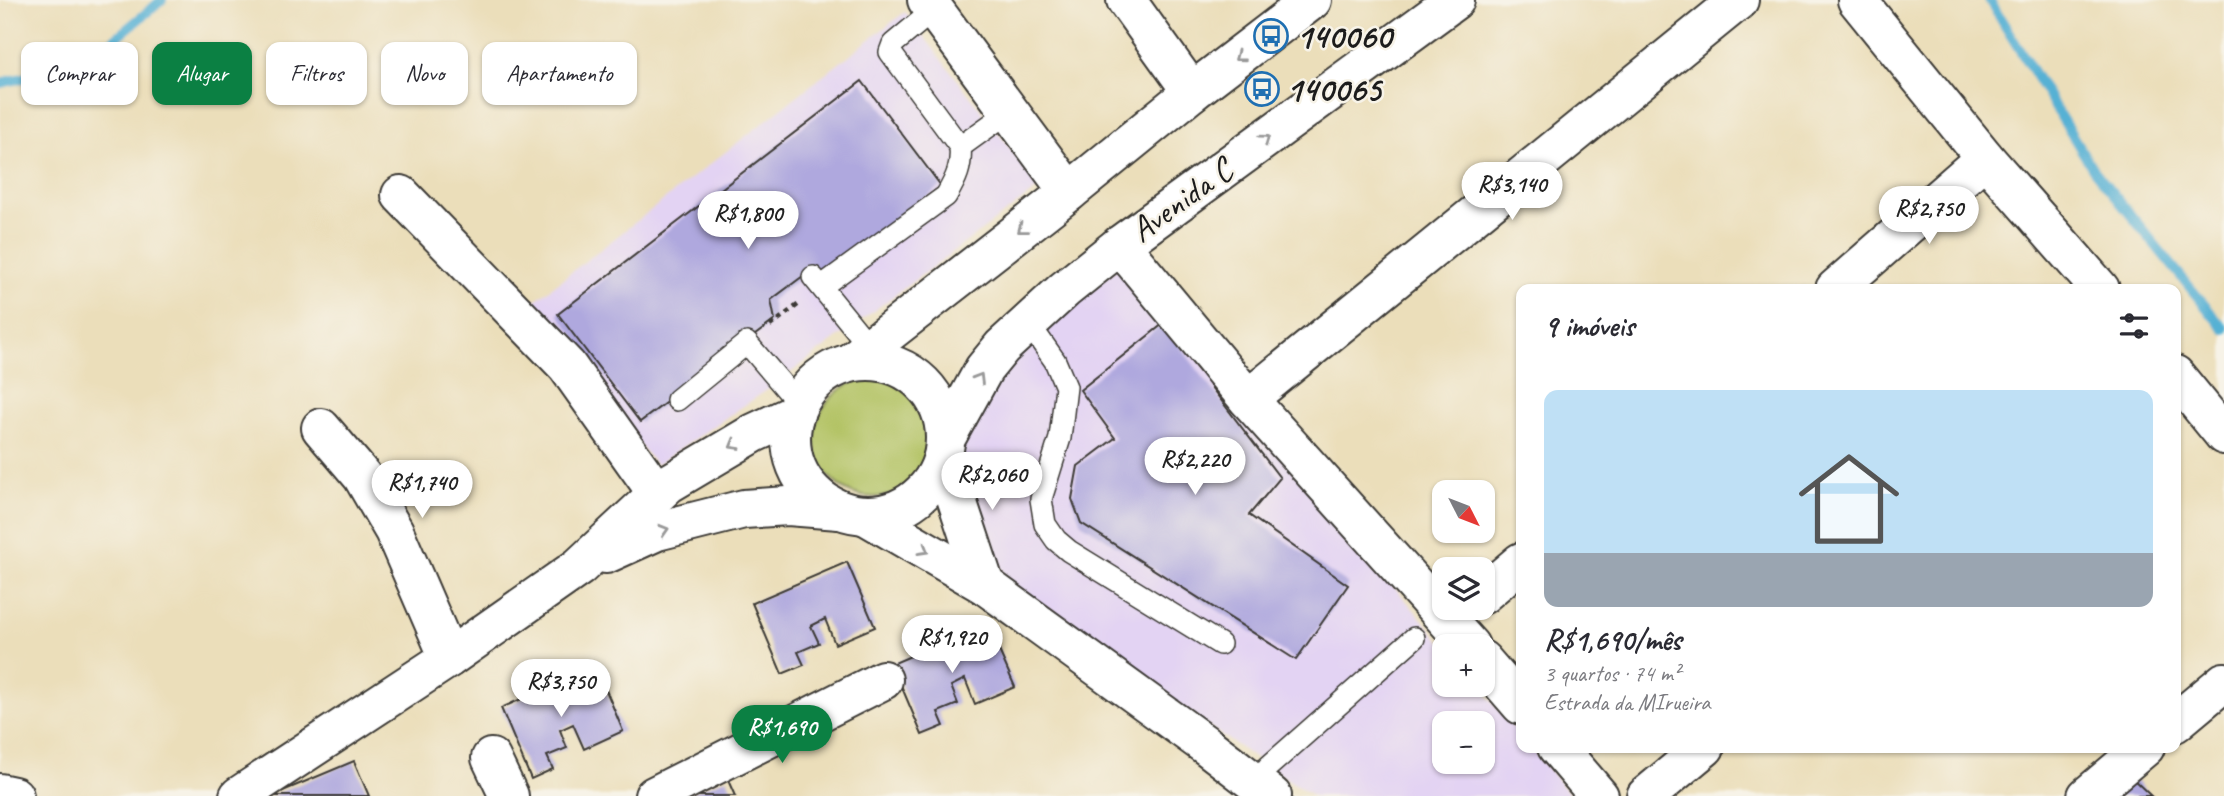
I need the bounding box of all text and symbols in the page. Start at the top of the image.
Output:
place label: 140060 [1296,14,1394,59]
bus stop icon: 140060 [1252,17,1290,55]
chip: Comprar [21,42,138,105]
chip: Alugar [152,42,252,105]
chip: Filtros [266,42,367,105]
chip: Novo [381,42,468,105]
chip: Apartamento [482,42,637,105]
one-way arrow [1234,48,1246,61]
place label: 140065 [1286,67,1383,112]
bus stop icon: 140065 [1243,70,1281,108]
one-way arrow [1257,135,1270,147]
street label: Avenida C [1121,146,1244,252]
pin: R$3,140 [1447,162,1577,222]
text: R$3,140 [1478,170,1546,199]
pin: R$2,750 [1864,187,1994,246]
pin: R$1,800 [683,191,813,251]
text: R$2,750 [1895,194,1963,223]
text: R$1,800 [714,199,782,228]
one-way arrow [1018,220,1030,233]
text: 9 imóveis [1544,307,1634,345]
icon: filters [2115,307,2153,345]
one-way arrow [971,373,984,386]
icon: home [1786,436,1912,562]
one-way arrow [728,437,741,450]
pin: R$2,220 [1130,438,1260,497]
text: R$2,220 [1161,445,1229,474]
pin: R$2,060 [927,452,1057,512]
text: R$2,060 [957,460,1027,489]
pin: R$1,740 [357,461,487,520]
text: R$1,740 [388,468,456,497]
north arrow [1432,480,1494,542]
map controls [1432,480,1495,774]
one-way arrow [658,524,670,539]
one-way arrow [917,542,930,555]
button: layers [1432,557,1495,620]
pin: R$1,920 [887,616,1017,675]
text: R$1,690/mês [1544,621,1681,659]
text: R$1,920 [918,623,986,652]
button: + [1432,634,1495,697]
text: 3 quartos · 74 m² [1544,659,1680,688]
pin: R$3,750 [496,660,626,719]
text: R$3,750 [527,667,595,696]
text: Estrada da MIrueira [1544,688,1710,717]
pin: R$1,690 [717,706,847,765]
button: − [1432,711,1495,774]
text: R$1,690 [747,713,817,742]

